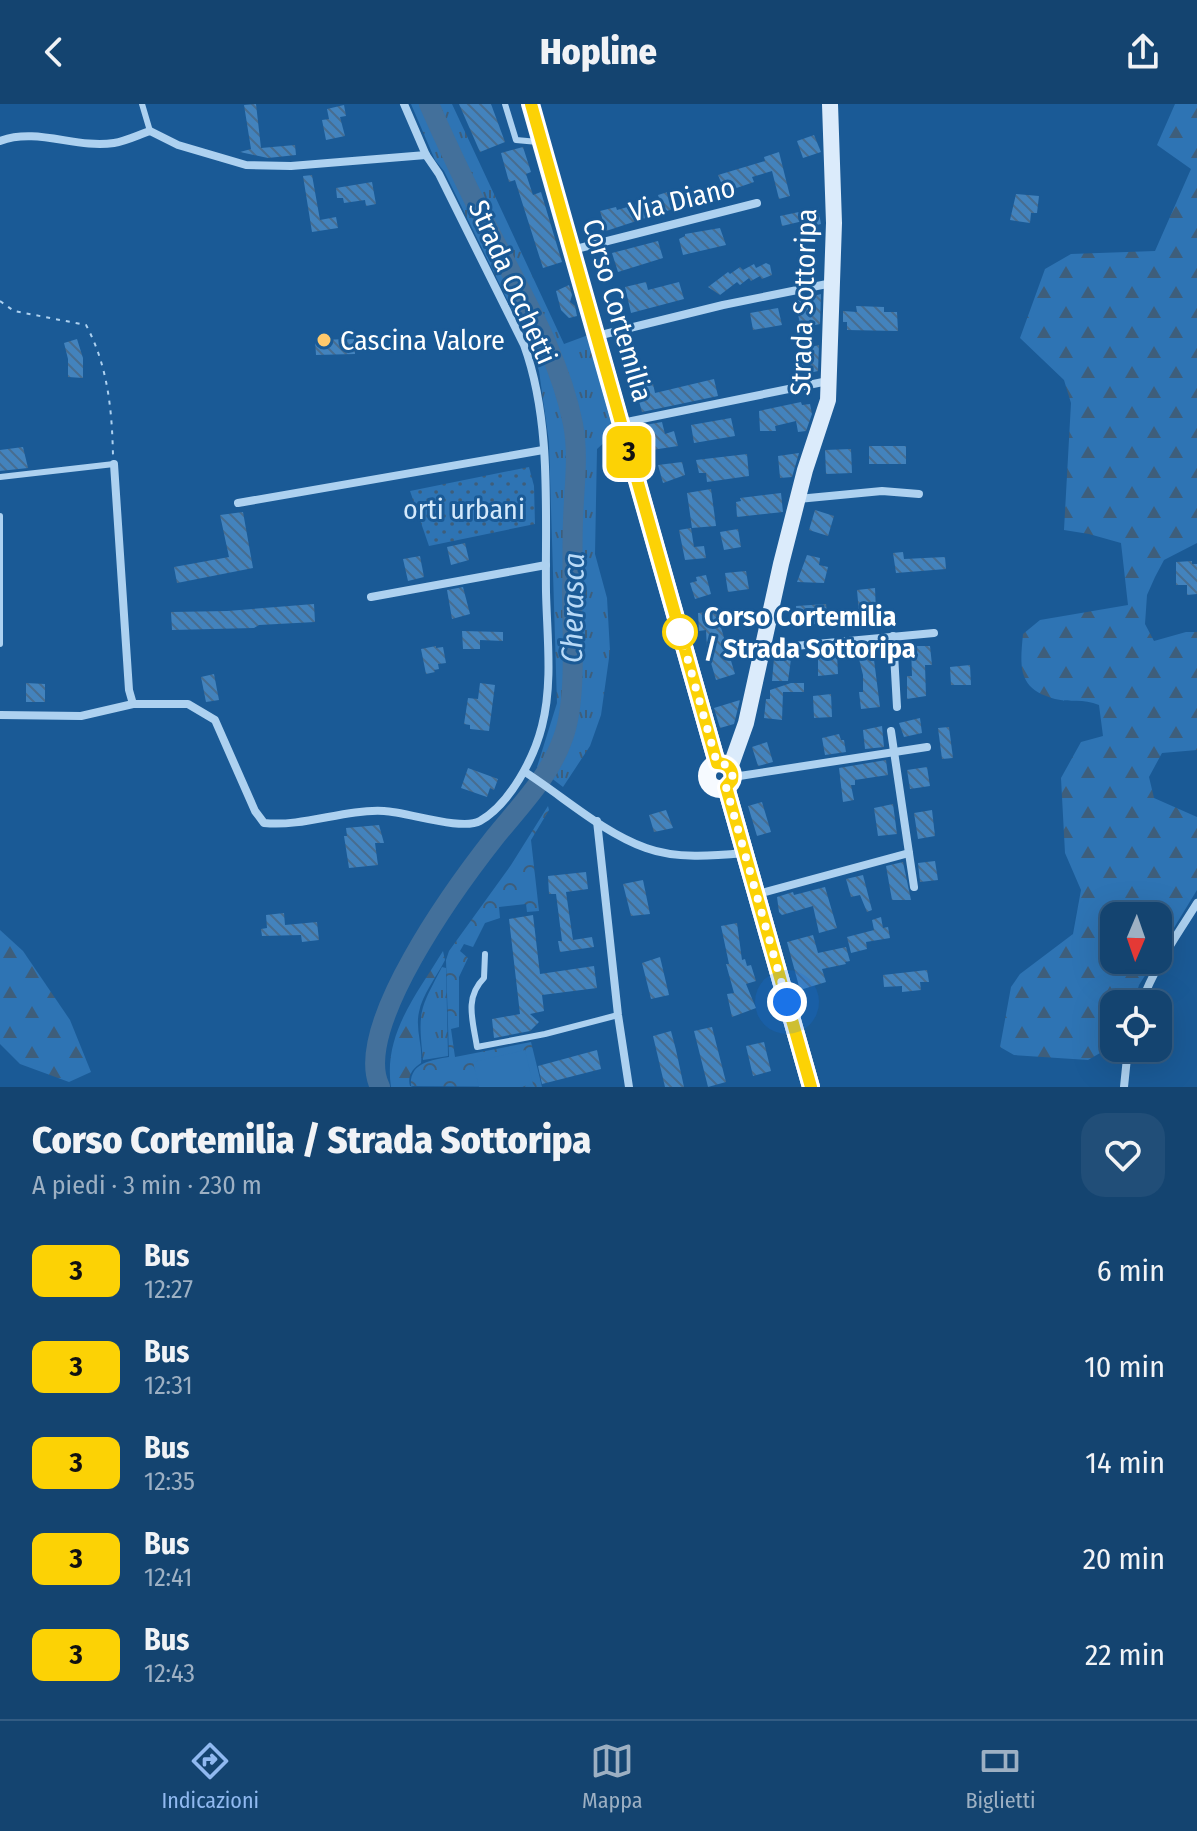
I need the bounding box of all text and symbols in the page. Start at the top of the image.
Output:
icon: back [32,30,76,74]
text: Hopline [540,30,657,74]
icon: share [1121,30,1165,74]
street label: Via Diano [626,170,739,229]
street label: Strada Occhetti [462,195,563,369]
street label: Strada Sottoripa [784,208,823,396]
street label: Corso Cortemilia [576,215,659,405]
place label: Cascina Valore [340,324,505,357]
marker: Cascina Valore [315,331,333,349]
line badge: 3 [603,426,655,478]
text: 3 [622,435,636,468]
park label: orti urbani [403,493,525,526]
water label: Cherasca [554,553,592,663]
place label: Corso Cortemilia / Strada Sottoripa [704,600,916,665]
marker: Corso Cortemilia / Strada Sottoripa [663,615,697,649]
north arrow [1100,902,1172,974]
map controls [1100,902,1172,1062]
your location [767,982,807,1022]
button: locate [1100,990,1172,1062]
button: heart [1081,1113,1165,1197]
text: Corso Cortemilia / Strada Sottoripa [32,1117,591,1163]
text: A piedi · 3 min · 230 m [32,1170,262,1201]
text: Bus [144,1238,189,1274]
text: 6 min [1097,1253,1165,1289]
text: 3 [69,1254,83,1287]
text: 12:27 [144,1274,193,1305]
text: Bus [144,1334,189,1370]
text: 10 min [1084,1349,1165,1385]
text: 3 [69,1350,83,1383]
text: 12:31 [144,1370,193,1401]
text: Bus [144,1430,189,1466]
text: 14 min [1085,1445,1165,1481]
text: 3 [69,1446,83,1479]
text: 12:35 [144,1466,195,1497]
text: Bus [144,1526,189,1562]
text: 20 min [1083,1541,1165,1577]
text: 3 [69,1542,83,1575]
text: 12:41 [144,1562,192,1593]
text: Bus [144,1622,189,1658]
text: 22 min [1085,1637,1165,1673]
text: 3 [69,1638,83,1671]
text: 12:43 [144,1658,195,1689]
tab: Indicazioni [161,1739,259,1814]
tab: Mappa [582,1739,642,1814]
tab: Biglietti [965,1739,1036,1814]

